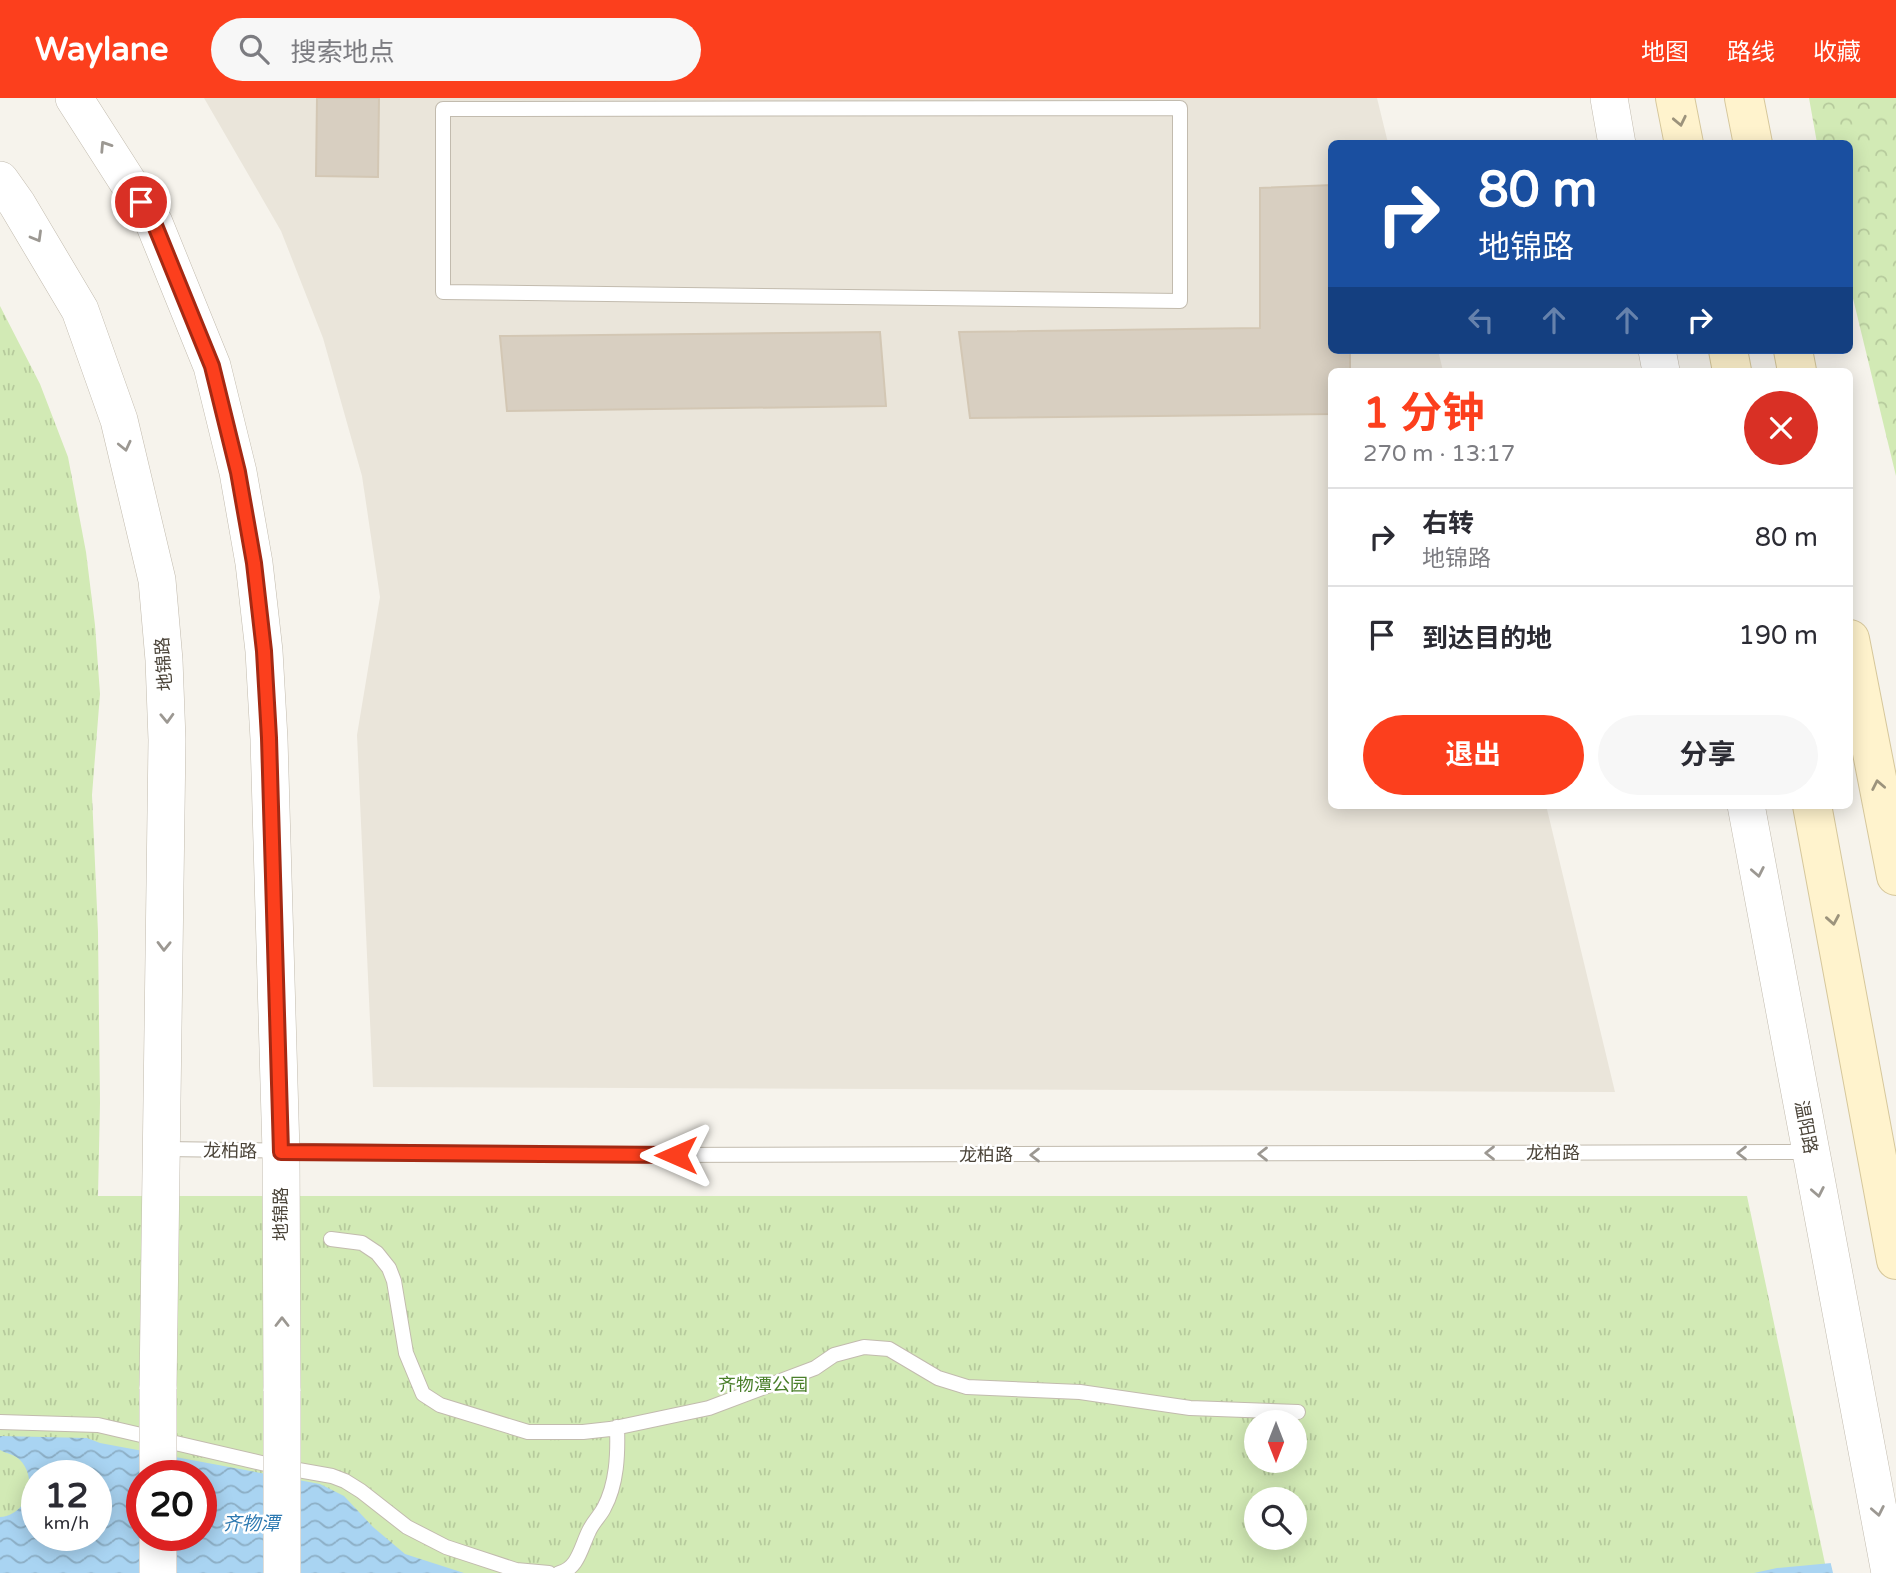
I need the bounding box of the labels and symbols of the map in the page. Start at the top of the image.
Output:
one-way arrow [1671,115,1686,127]
one-way arrow [100,141,113,154]
pin [111,172,171,232]
one-way arrow [29,230,42,243]
one-way arrow [117,440,131,452]
street label: 地锦路 [151,636,177,692]
one-way arrow [159,713,174,724]
one-way arrow [1872,779,1887,791]
one-way arrow [1750,866,1765,878]
one-way arrow [1825,914,1840,926]
one-way arrow [157,940,172,951]
street label: 温阳路 [1790,1098,1822,1156]
position arrow [639,1118,713,1192]
street label: 龙柏路 [203,1140,257,1162]
street label: 龙柏路 [1526,1142,1580,1164]
street label: 龙柏路 [959,1144,1013,1166]
one-way arrow [1485,1145,1495,1161]
one-way arrow [1737,1145,1747,1161]
one-way arrow [1257,1146,1268,1162]
one-way arrow [1030,1147,1040,1163]
one-way arrow [1810,1186,1825,1198]
street label: 地锦路 [270,1187,292,1241]
one-way arrow [274,1317,290,1327]
park label: 齐物潭公园 [718,1374,808,1396]
north arrow [1244,1410,1307,1474]
speed limit sign: 20 [126,1460,217,1551]
one-way arrow [1870,1505,1885,1517]
water label: 齐物潭 [222,1513,282,1535]

